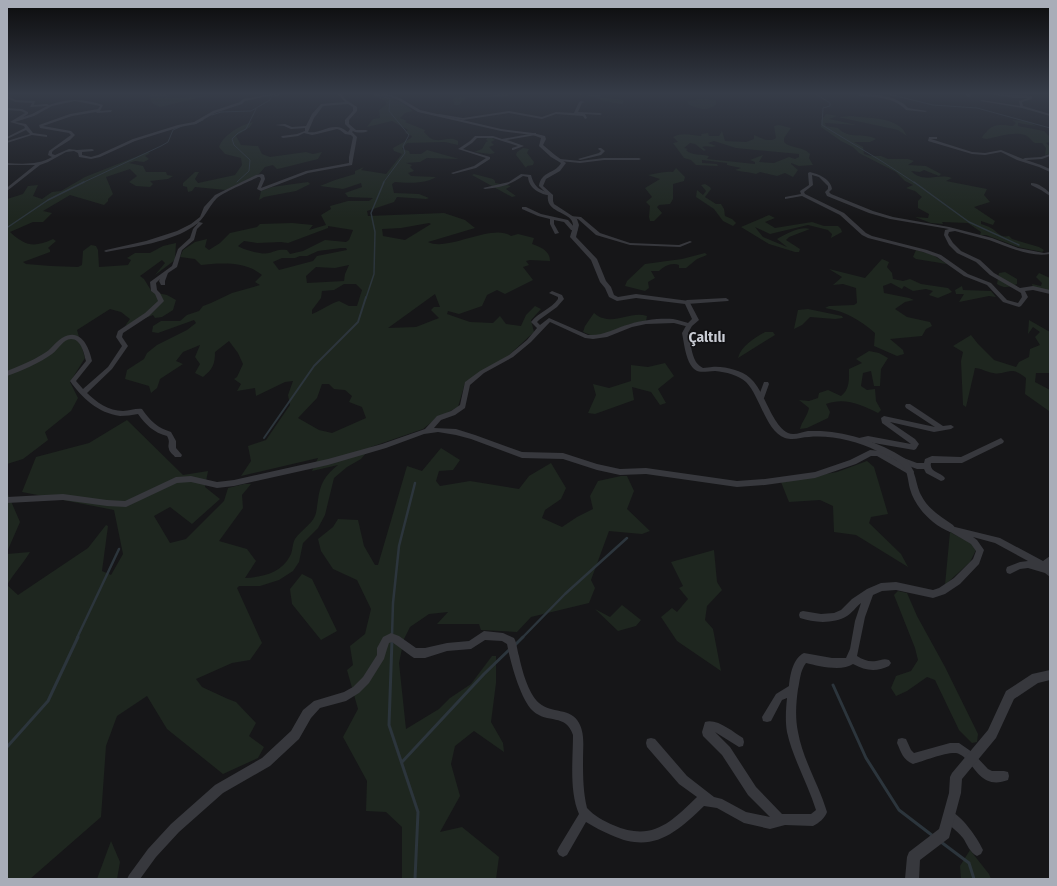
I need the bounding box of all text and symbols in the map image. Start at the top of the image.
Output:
district label: Çaltılı [688,329,726,347]

